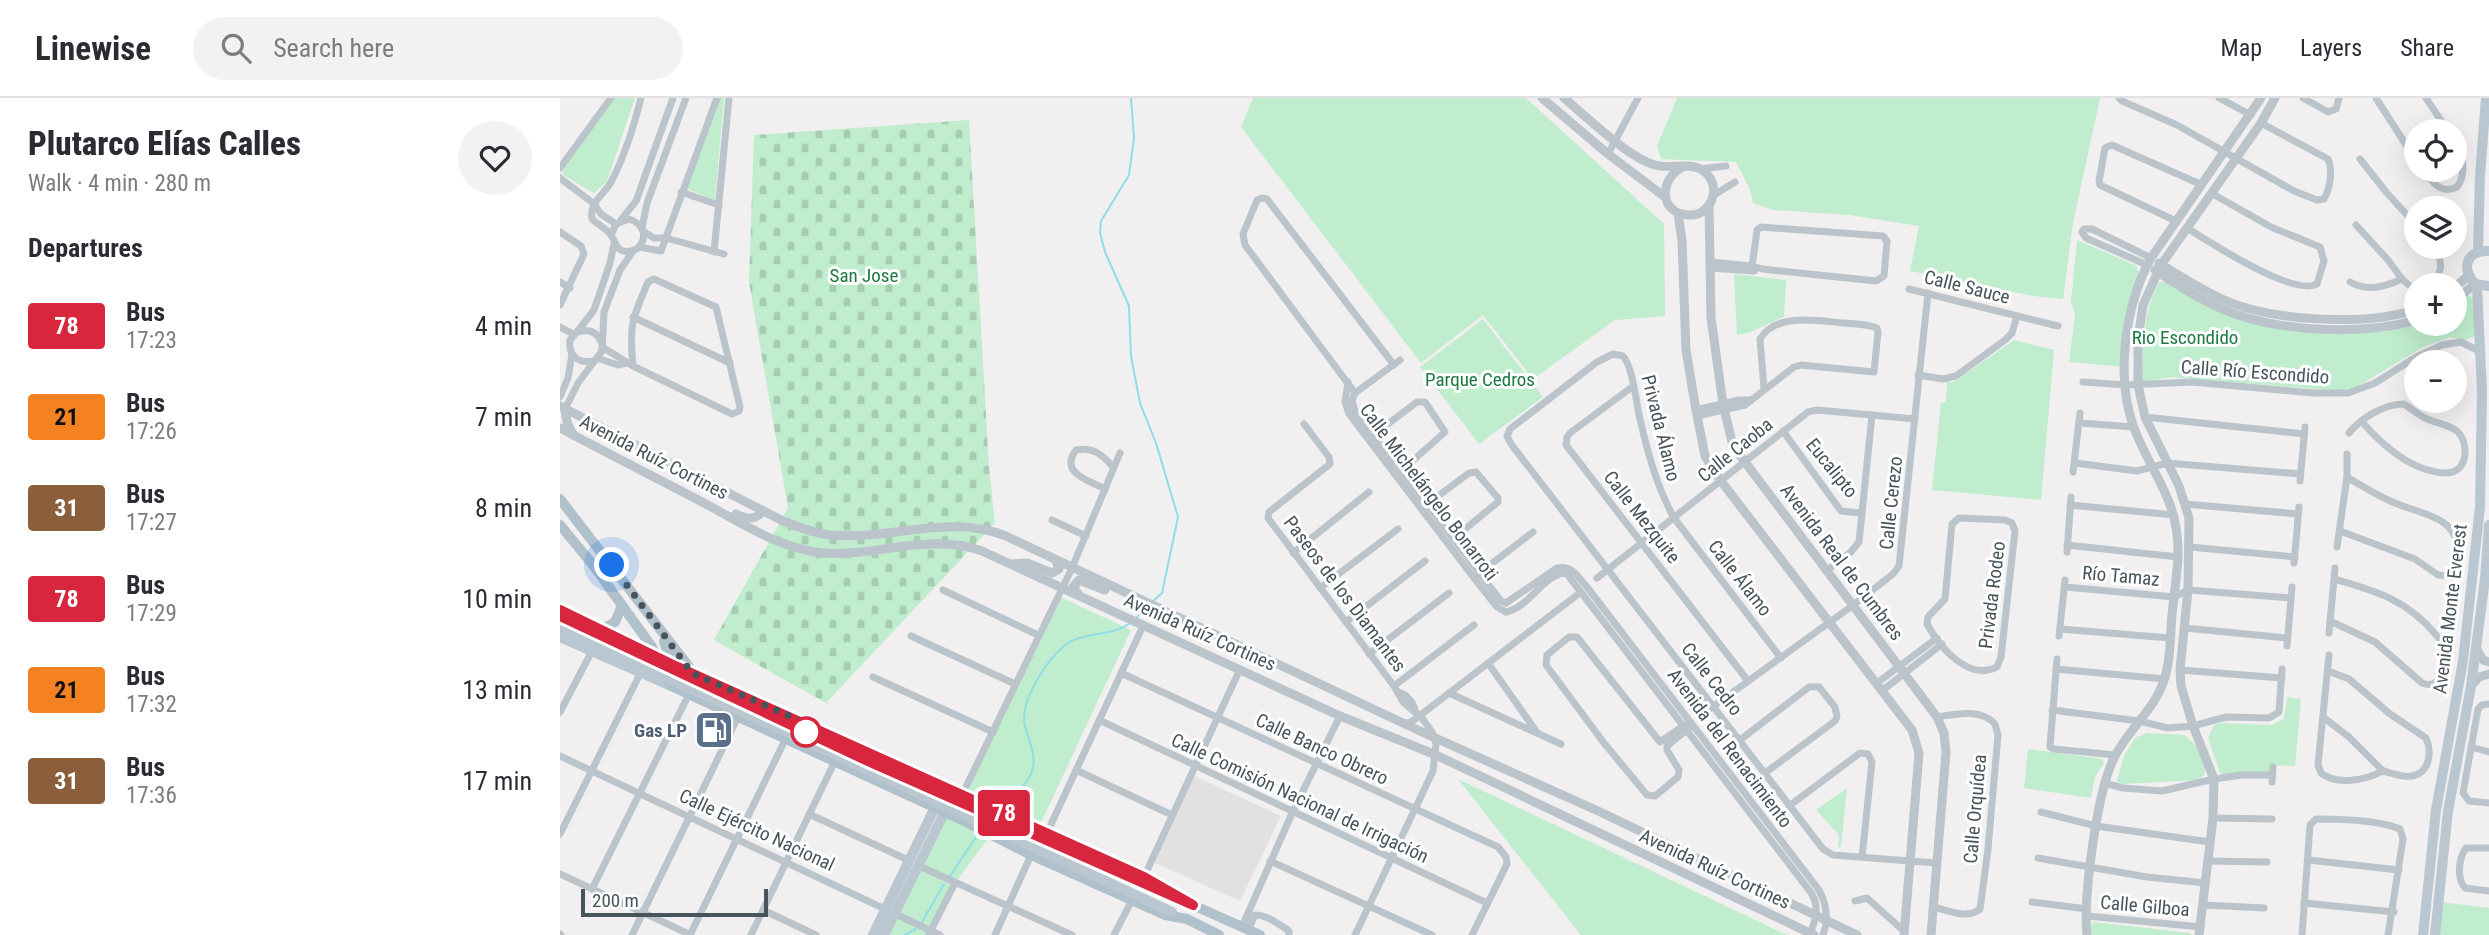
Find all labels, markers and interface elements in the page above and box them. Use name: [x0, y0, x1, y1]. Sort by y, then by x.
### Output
search box: [193, 17, 683, 80]
text: Linewise: [35, 29, 151, 68]
icon: search: [217, 29, 255, 67]
text: Search here: [273, 33, 394, 63]
text: Map: [2221, 34, 2262, 62]
text: Layers: [2300, 34, 2362, 62]
text: Share: [2400, 34, 2454, 62]
map controls: [2404, 119, 2467, 413]
button: locate: [2404, 119, 2467, 182]
button: heart: [458, 121, 532, 195]
text: Plutarco Elías Calles: [28, 124, 301, 163]
text: Walk · 4 min · 280 m: [28, 170, 211, 197]
button: layers: [2404, 196, 2467, 259]
text: Departures: [28, 233, 143, 263]
park label: San Jose: [830, 264, 898, 287]
street label: Calle Sauce: [1922, 265, 2012, 309]
button: +: [2404, 273, 2467, 336]
text: Bus: [126, 297, 165, 327]
text: 4 min: [475, 311, 532, 341]
text: 78: [54, 312, 79, 340]
park label: Rio Escondido: [2132, 326, 2238, 349]
text: 17:23: [126, 327, 177, 354]
button: −: [2404, 350, 2467, 413]
street label: Calle Río Escondido: [2180, 355, 2330, 389]
park label: Parque Cedros: [1425, 368, 1535, 391]
street label: Privada Álamo: [1637, 372, 1685, 484]
text: Bus: [126, 388, 165, 418]
street label: Calle Michelángelo Bonarroti: [1355, 399, 1503, 585]
text: 7 min: [475, 402, 532, 432]
text: 21: [54, 403, 79, 431]
street label: Avenida Ruíz Cortines: [576, 410, 732, 504]
street label: Calle Caoba: [1693, 413, 1777, 487]
text: 17:26: [126, 418, 177, 445]
street label: Eucalipto: [1801, 434, 1863, 502]
street label: Calle Cerezo: [1875, 455, 1907, 551]
street label: Calle Mezquite: [1599, 466, 1685, 568]
text: Bus: [126, 479, 165, 509]
street label: Avenida Real de Cumbres: [1776, 479, 1908, 645]
text: 8 min: [475, 493, 532, 523]
text: 31: [54, 494, 79, 522]
text: 17:27: [126, 509, 177, 536]
street label: Paseos de los Diamantes: [1279, 511, 1411, 677]
street label: Avenida Monte Everest: [2428, 523, 2472, 695]
street label: Calle Álamo: [1703, 535, 1777, 621]
street label: Privada Rodeo: [1974, 540, 2010, 650]
your location: [594, 547, 629, 582]
street label: Río Tamaz: [2081, 561, 2161, 591]
text: Bus: [126, 570, 165, 600]
text: 10 min: [462, 584, 532, 614]
text: 78: [54, 585, 79, 613]
street label: Avenida Ruíz Cortines: [1121, 588, 1279, 676]
text: 17:29: [126, 600, 177, 627]
street label: Calle Cedro: [1676, 638, 1748, 720]
text: Bus: [126, 661, 165, 691]
street label: Avenida del Renacimiento: [1663, 664, 1797, 832]
text: 13 min: [462, 675, 532, 705]
text: 21: [54, 676, 79, 704]
text: 17:32: [126, 691, 177, 718]
street label: Calle Banco Obrero: [1252, 708, 1392, 790]
fuel station icon: Gas LP: [693, 709, 735, 751]
unlabelled marker: [791, 717, 821, 747]
place label: Gas LP: [634, 719, 687, 742]
street label: Calle Comisión Nacional de Irrigación: [1168, 728, 1432, 868]
text: Bus: [126, 752, 165, 782]
street label: Calle Orquídea: [1959, 753, 1991, 865]
text: 17 min: [462, 766, 532, 796]
text: 31: [54, 767, 79, 795]
text: 17:36: [126, 782, 177, 809]
street label: Calle Ejército Nacional: [676, 784, 838, 876]
line badge: 78: [972, 790, 1036, 836]
text: 78: [992, 799, 1016, 827]
street label: Avenida Ruíz Cortines: [1636, 824, 1794, 914]
scale bar: [581, 886, 768, 918]
text: 200 m: [592, 889, 639, 912]
street label: Calle Gilboa: [2099, 891, 2191, 921]

